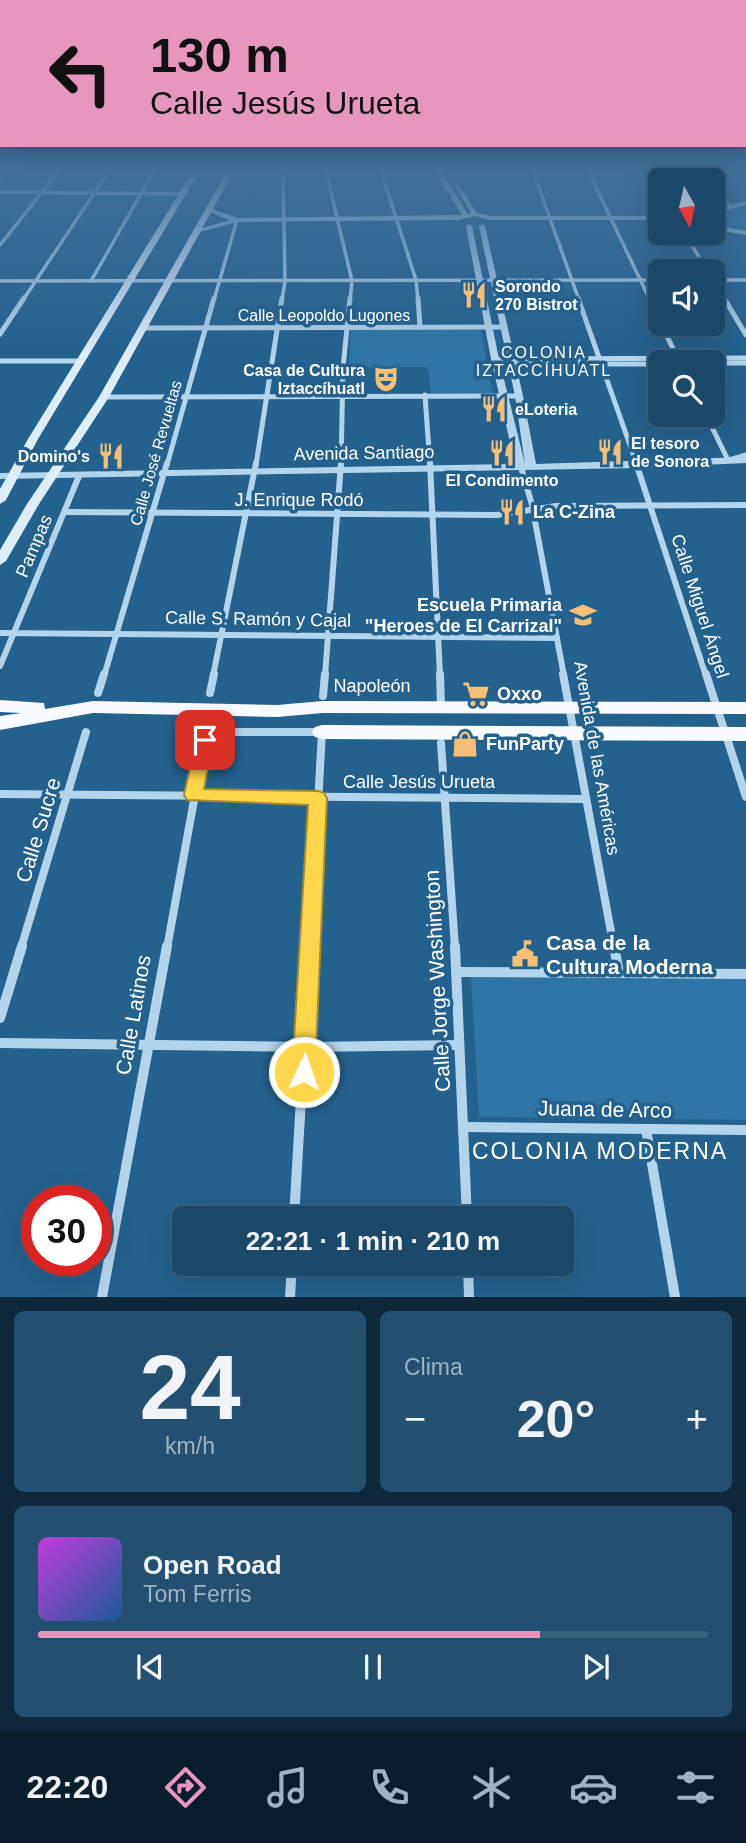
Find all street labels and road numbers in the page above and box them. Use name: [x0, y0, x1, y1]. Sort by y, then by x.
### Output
street label: Calle Leopoldo Lugones: [238, 307, 410, 324]
street label: Calle José Revueltas: [127, 378, 185, 528]
street label: Avenida Santiago: [293, 442, 435, 464]
street label: J. Enrique Rodó: [234, 490, 364, 510]
street label: Pampas: [12, 512, 56, 580]
street label: Calle Miguel Ángel: [667, 532, 733, 680]
street label: Calle S. Ramón y Cajal: [165, 607, 351, 631]
street label: Avenida de las Américas: [570, 659, 624, 857]
street label: Napoleón: [333, 676, 411, 696]
street label: Calle Jesús Urueta: [343, 772, 496, 792]
street label: Calle Sucre: [11, 775, 65, 885]
street label: Calle Jorge Washington: [420, 869, 454, 1093]
street label: Calle Latinos: [111, 953, 155, 1077]
street label: Juana de Arco: [538, 1096, 672, 1122]

